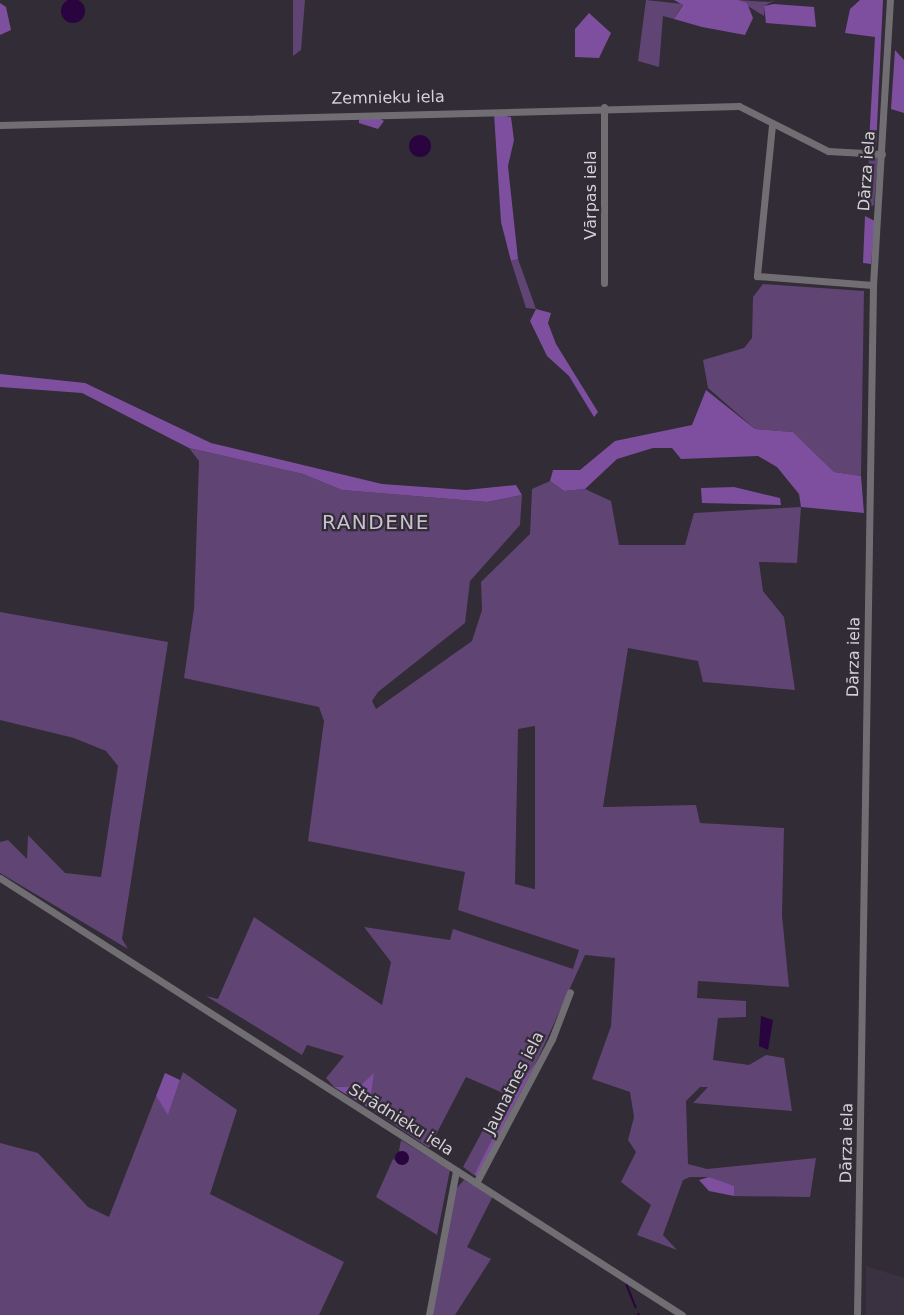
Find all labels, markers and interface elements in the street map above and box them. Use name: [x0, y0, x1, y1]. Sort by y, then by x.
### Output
street label: Zemnieku iela: [331, 87, 445, 109]
street label: Dārza iela: [855, 130, 879, 212]
street label: Vārpas iela: [581, 150, 601, 240]
district label: RANDENE: [322, 510, 430, 534]
street label: Dārza iela: [844, 617, 864, 697]
street label: Jaunatnes iela: [480, 1028, 548, 1138]
street label: Strādnieku iela: [345, 1080, 457, 1160]
street label: Dārza iela: [837, 1103, 857, 1183]

